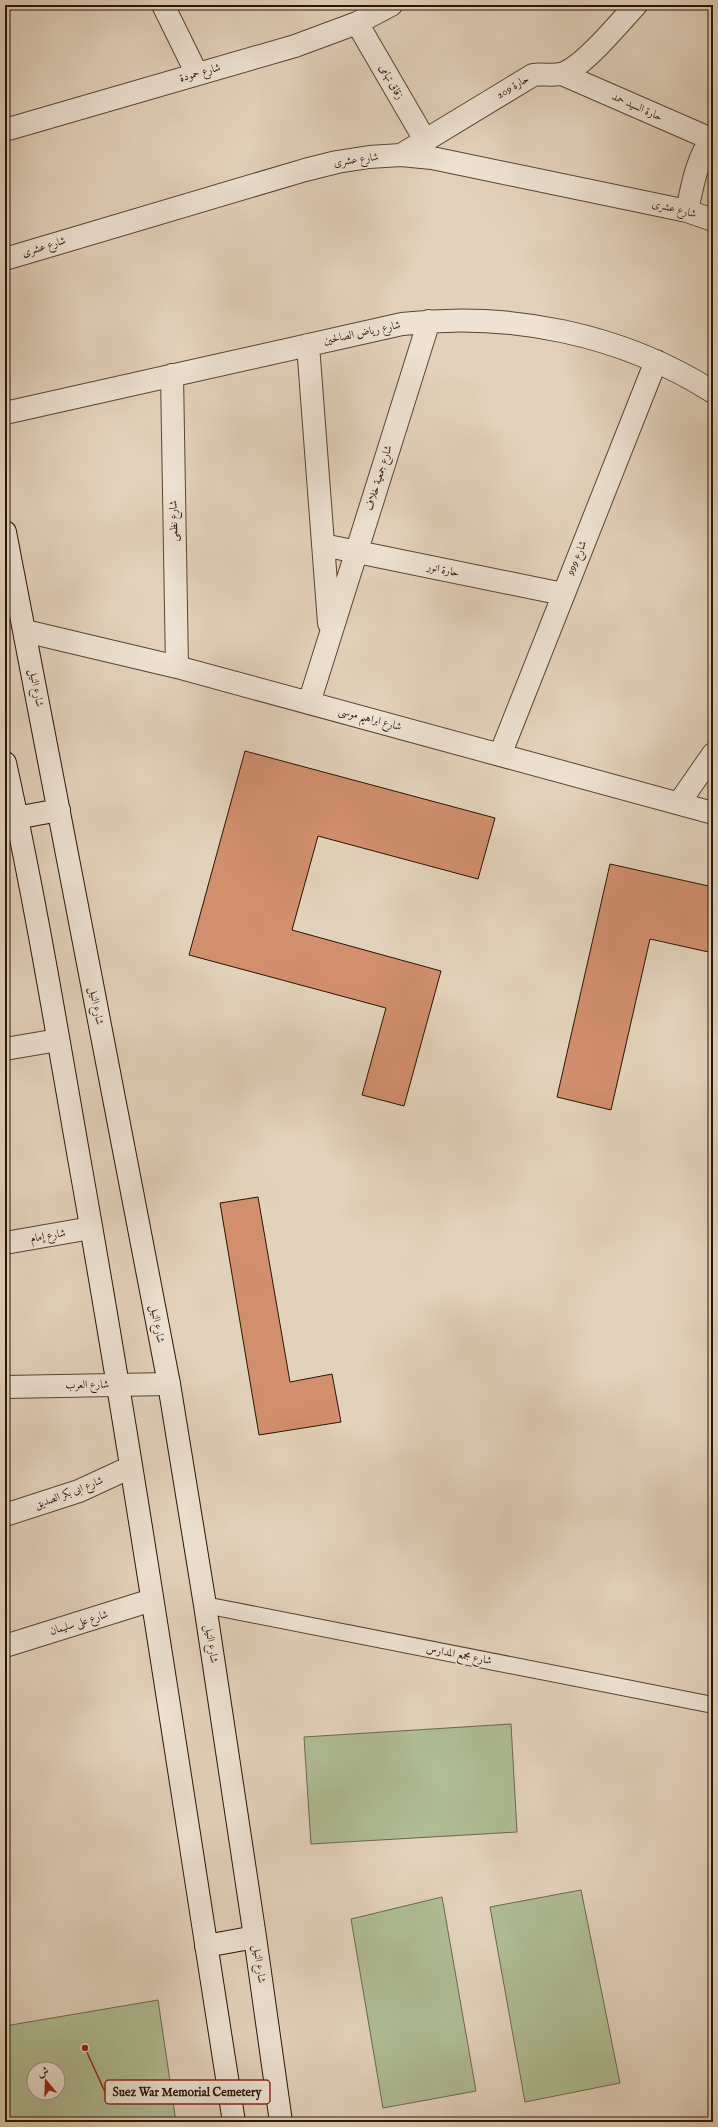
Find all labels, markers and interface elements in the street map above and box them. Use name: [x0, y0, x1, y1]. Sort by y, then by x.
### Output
street label: شارع حمودة: [178, 60, 223, 87]
street label: زقاق تهامى: [375, 62, 407, 102]
street label: حارة 209: [494, 72, 532, 102]
street label: حارة السيد حمد: [609, 90, 665, 125]
street label: شارع عشرى: [333, 150, 380, 172]
street label: شارع عشرى: [650, 197, 698, 223]
street label: شارع عشرى: [20, 234, 68, 262]
street label: شارع رياض الصالحين: [322, 318, 402, 350]
street label: شارع جمعية خلاف: [362, 443, 398, 513]
street label: شارع نظمى: [167, 500, 183, 542]
street label: شارع 999: [563, 539, 592, 579]
street label: حارة انور: [425, 560, 461, 580]
street label: شارع النيل: [24, 668, 47, 708]
street label: شارع ابراهيم موسى: [336, 704, 403, 737]
street label: شارع النيل: [84, 986, 107, 1026]
street label: شارع إمام: [29, 1226, 67, 1248]
street label: شارع النيل: [145, 1304, 168, 1344]
street label: شارع العرب: [65, 1378, 109, 1394]
street label: شارع ابى بكر الصديق: [33, 1474, 106, 1514]
street label: شارع على سليمان: [48, 1607, 111, 1640]
street label: شارع النيل: [199, 1624, 221, 1664]
street label: شارع مجمع المدارس: [425, 1642, 493, 1670]
street label: شارع النيل: [247, 1944, 269, 1984]
north arrow: [26, 2061, 66, 2101]
text: ش: [36, 2064, 51, 2081]
callout: Suez War Memorial Cemetery: [105, 2080, 270, 2104]
text: Suez War Memorial Cemetery: [113, 2085, 262, 2101]

